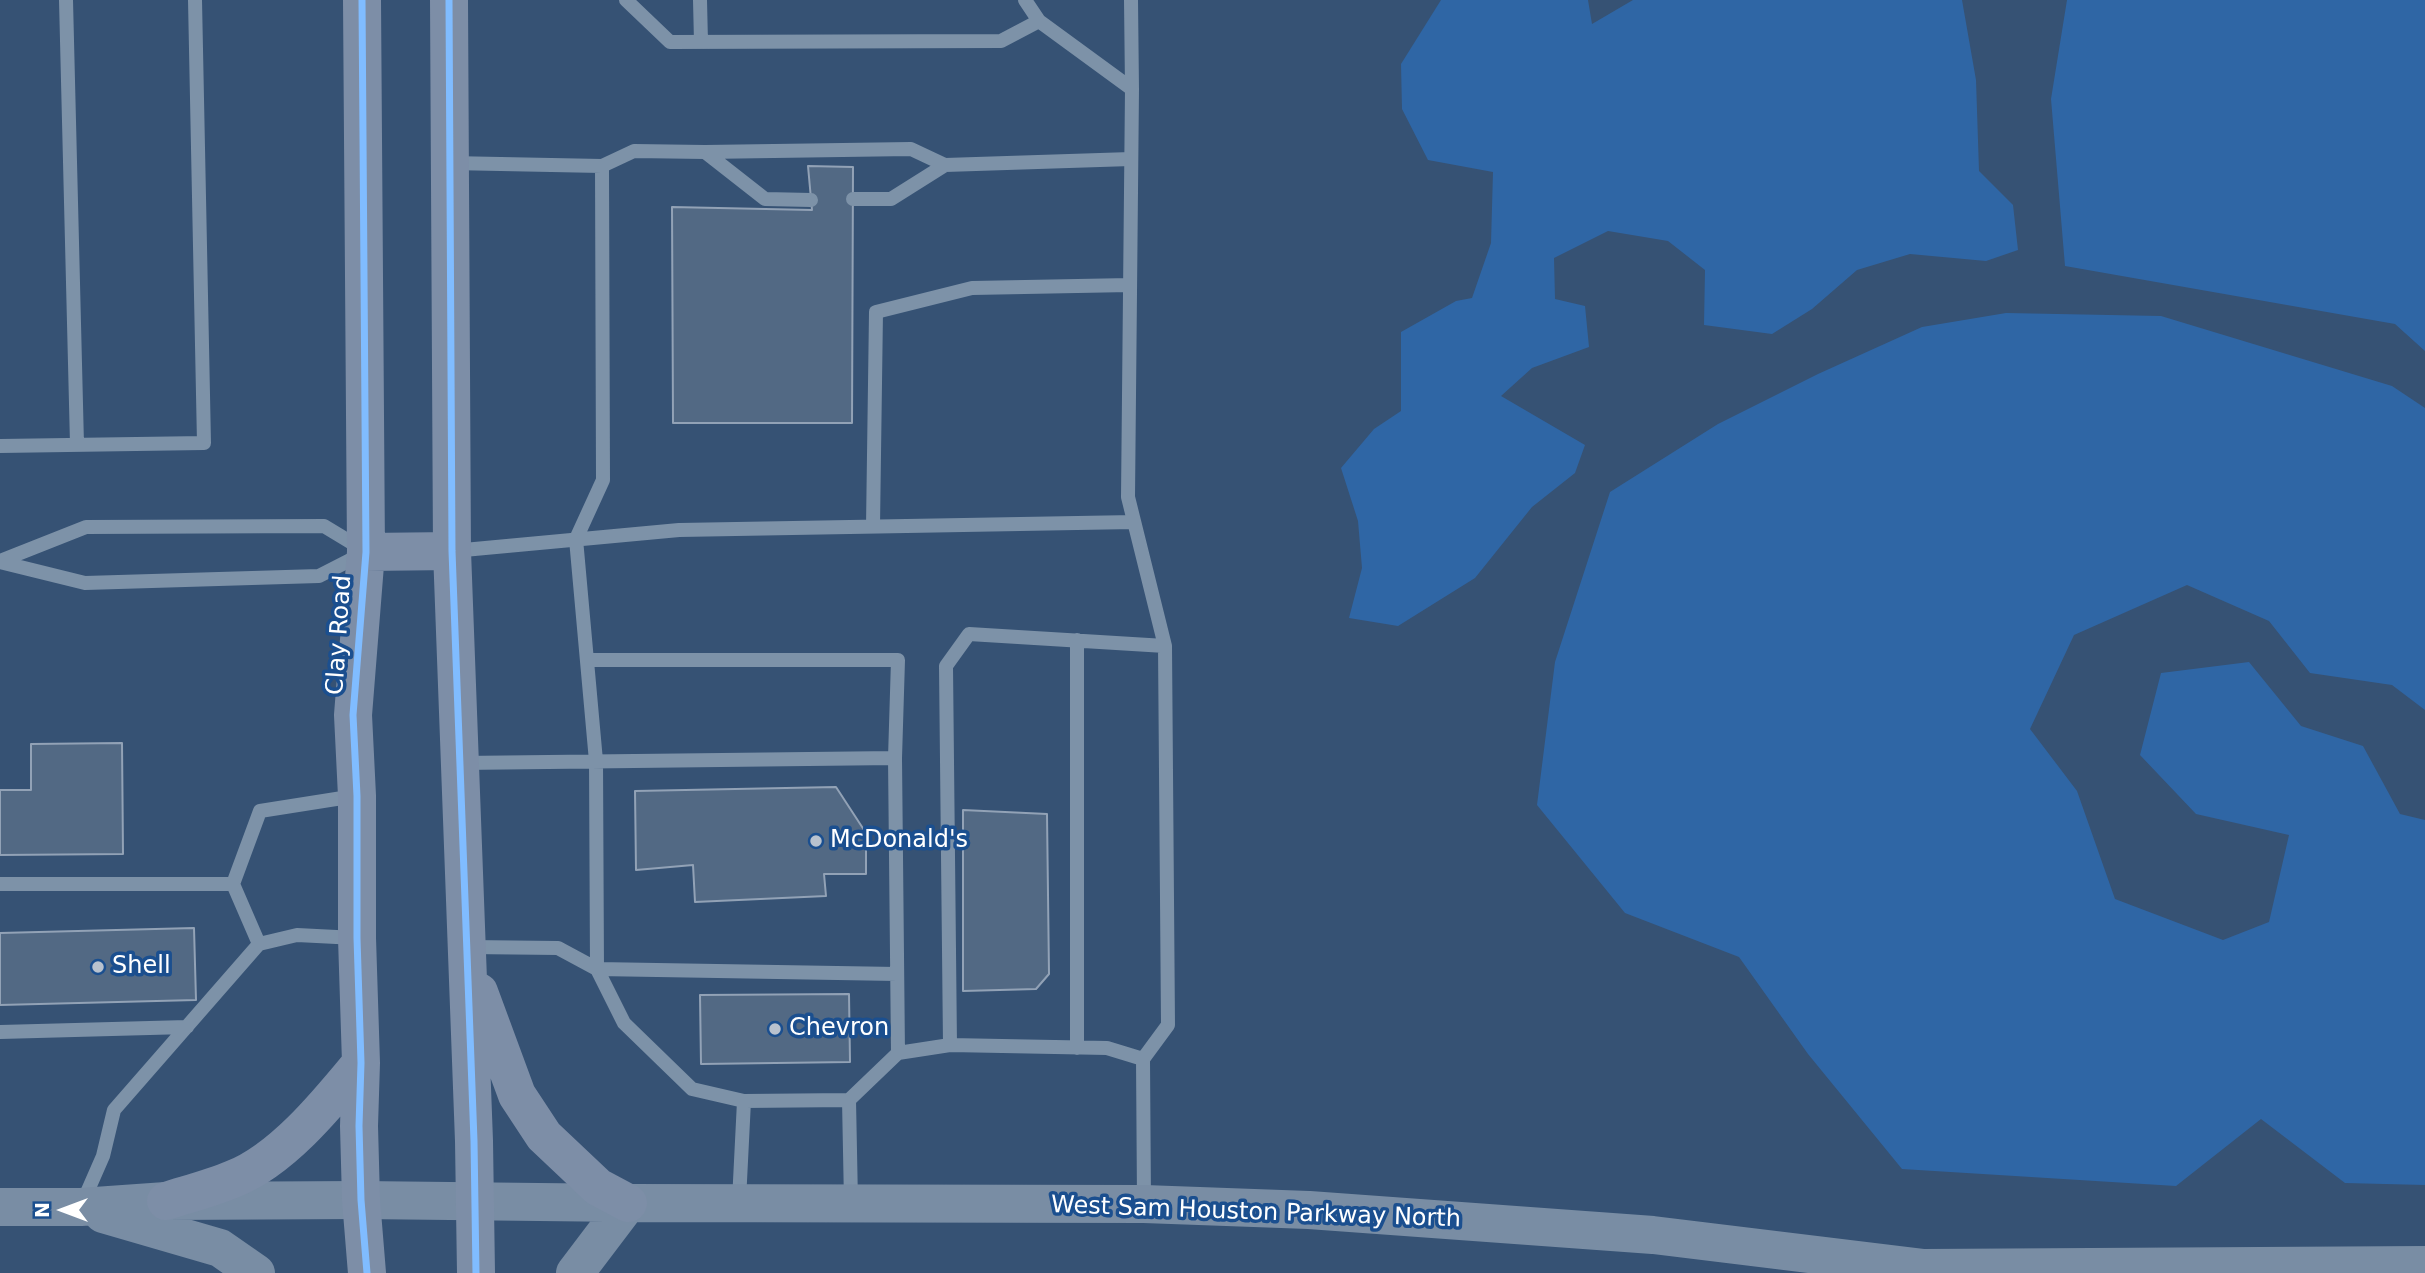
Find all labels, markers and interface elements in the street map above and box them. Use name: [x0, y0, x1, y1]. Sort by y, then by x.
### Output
street label: Clay Road: [321, 574, 359, 696]
place label: McDonald's: [830, 827, 968, 855]
marker: McDonald's: [808, 833, 824, 849]
place label: Shell: [112, 953, 171, 981]
marker: Shell: [90, 959, 106, 975]
place label: Chevron: [789, 1015, 889, 1043]
marker: Chevron: [767, 1021, 783, 1037]
north arrow: [28, 1175, 98, 1245]
street label: West Sam Houston Parkway North: [1051, 1191, 1461, 1235]
text: N: [31, 1202, 53, 1218]

